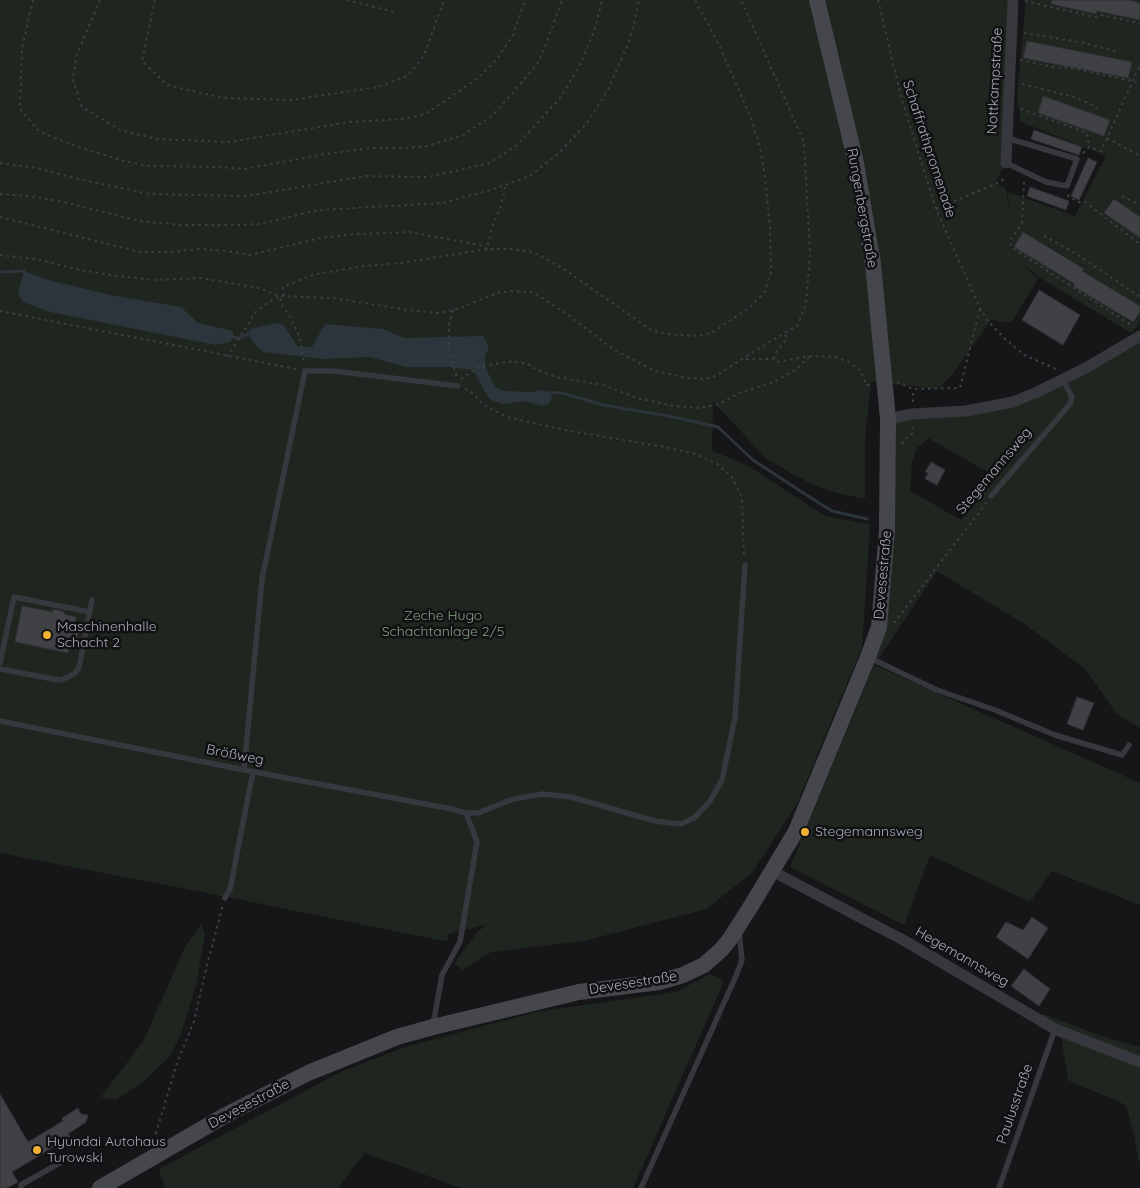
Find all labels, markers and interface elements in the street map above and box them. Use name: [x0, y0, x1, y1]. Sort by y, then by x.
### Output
street label: Nottkampstraße: [984, 27, 1006, 135]
street label: Schaffrathpromenade: [899, 78, 959, 220]
street label: Rungenbergstraße: [843, 147, 881, 269]
street label: Stegemannsweg: [953, 424, 1035, 518]
street label: Devesestraße: [871, 530, 895, 620]
park label: Zeche Hugo Schachtanlage 2/5: [382, 608, 504, 640]
place label: Maschinenhalle Schacht 2: [57, 619, 157, 652]
marker: Maschinenhalle Schacht 2: [41, 629, 53, 641]
street label: Brößweg: [205, 741, 265, 769]
place label: Stegemannsweg: [815, 824, 923, 840]
marker: Stegemannsweg: [799, 826, 811, 838]
street label: Hegemannsweg: [912, 923, 1012, 991]
street label: Devesestraße: [588, 968, 678, 998]
street label: Paulusstraße: [993, 1062, 1037, 1146]
street label: Devesestraße: [206, 1076, 292, 1132]
place label: Hyundai Autohaus Turowski: [47, 1134, 166, 1166]
marker: Hyundai Autohaus Turowski: [31, 1144, 43, 1156]

